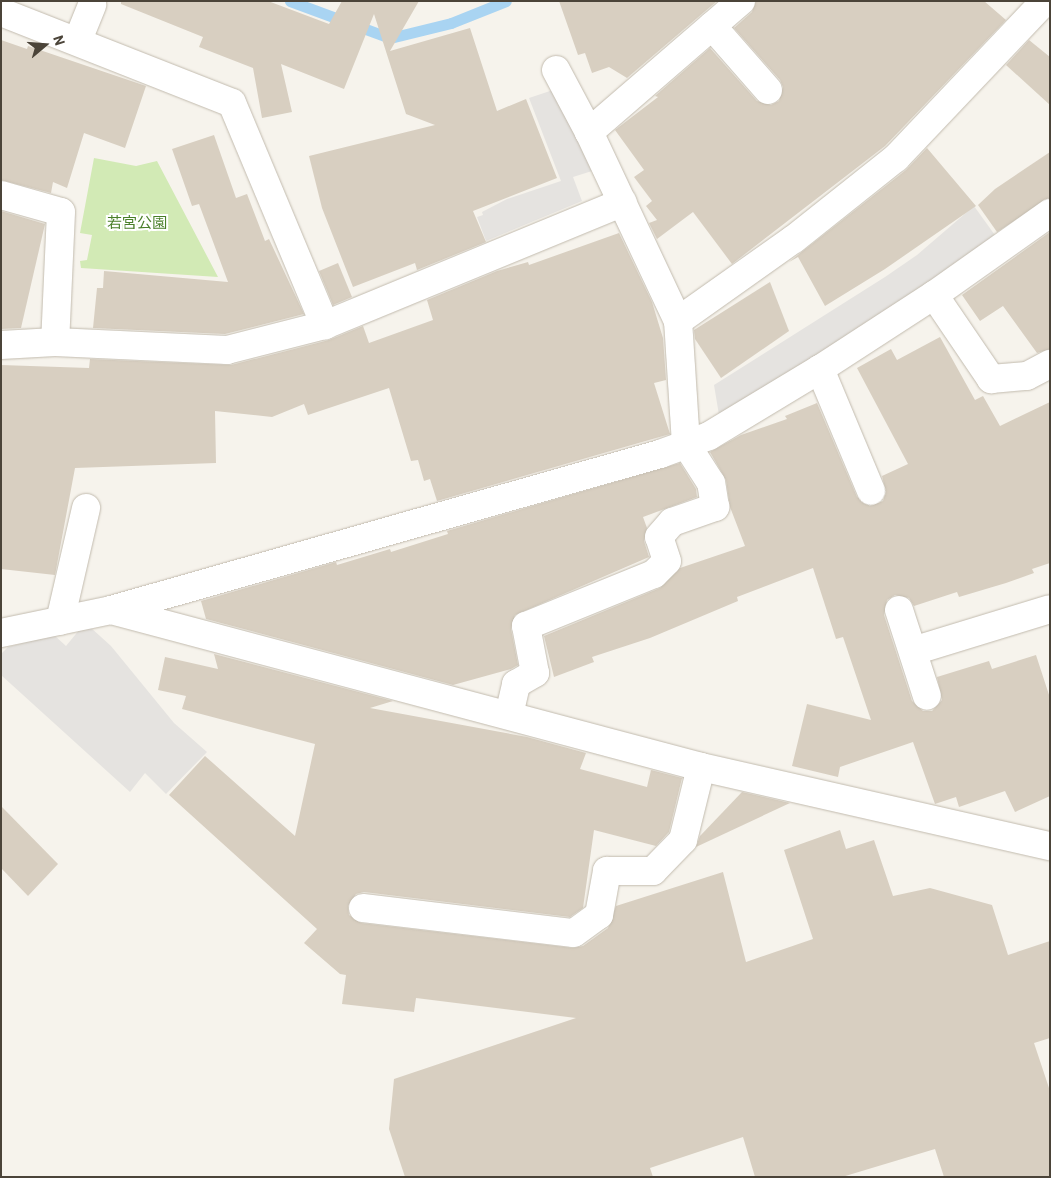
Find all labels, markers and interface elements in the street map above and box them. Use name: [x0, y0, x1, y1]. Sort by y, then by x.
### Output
north arrow: [20, 20, 70, 70]
text: N: [50, 33, 69, 47]
park label: 若宮公園: [107, 214, 167, 232]

